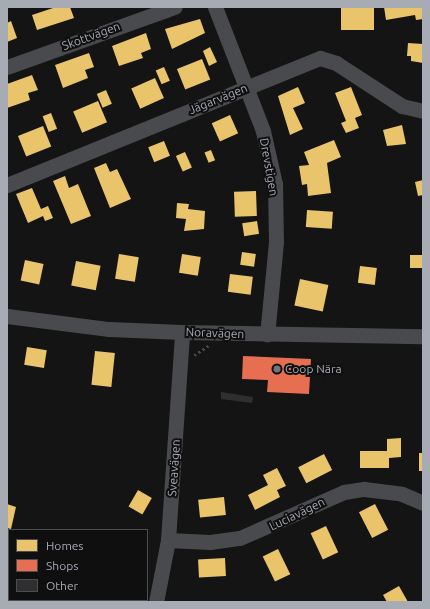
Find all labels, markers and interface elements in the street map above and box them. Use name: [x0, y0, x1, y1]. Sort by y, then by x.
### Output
street label: Skottvägen: [60, 19, 122, 53]
street label: Jägarvägen: [186, 81, 250, 117]
street label: Drevstigen: [257, 137, 281, 197]
street label: Noravägen: [185, 325, 245, 341]
place label: Coop Nära: [285, 362, 342, 376]
marker: Coop Nära: [272, 364, 282, 374]
street label: Sveavägen: [165, 439, 183, 497]
street label: Luciavägen: [267, 494, 327, 534]
legend: [8, 529, 148, 601]
text: Homes: [46, 539, 84, 552]
text: Shops: [46, 559, 78, 572]
text: Other: [46, 579, 78, 592]

